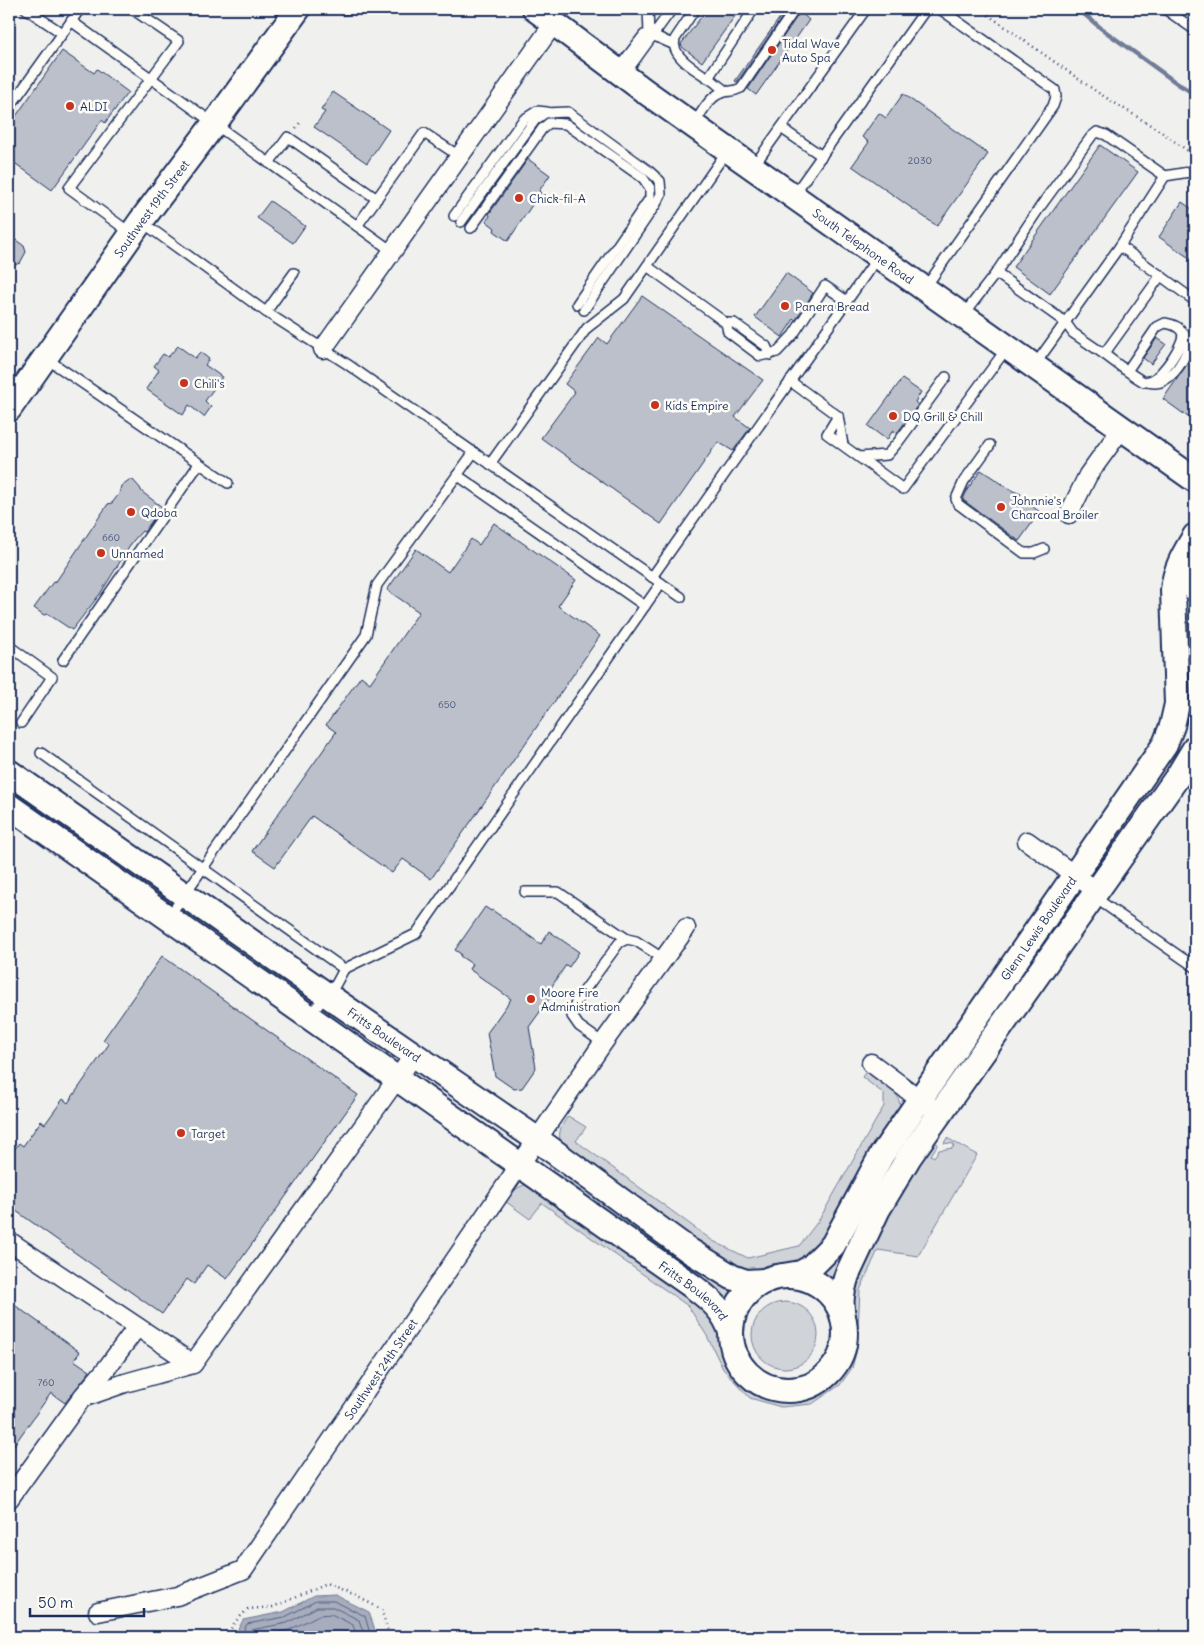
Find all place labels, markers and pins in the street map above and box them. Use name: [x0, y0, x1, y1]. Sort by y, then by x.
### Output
place label: Tidal Wave Auto Spa: [782, 36, 840, 65]
marker: Tidal Wave Auto Spa: [766, 44, 778, 56]
place label: ALDI: [80, 99, 108, 114]
marker: ALDI: [64, 100, 76, 112]
place label: Chick-fil-A: [529, 191, 586, 206]
marker: Chick-fil-A: [513, 192, 525, 204]
place label: Panera Bread: [795, 299, 869, 314]
marker: Panera Bread: [779, 300, 791, 312]
place label: Chili's: [194, 376, 225, 391]
marker: Chili's: [178, 377, 190, 389]
place label: Kids Empire: [665, 398, 729, 413]
marker: Kids Empire: [649, 399, 661, 411]
place label: DQ Grill & Chill: [903, 409, 983, 424]
marker: DQ Grill & Chill: [887, 410, 899, 422]
place label: Johnnie's Charcoal Broiler: [1011, 493, 1099, 522]
marker: Johnnie's Charcoal Broiler: [995, 501, 1007, 513]
place label: Qdoba: [141, 505, 177, 520]
marker: Qdoba: [125, 506, 137, 518]
place label: Unnamed: [111, 546, 164, 561]
marker: Unnamed: [95, 547, 107, 559]
place label: Moore Fire Administration: [541, 985, 620, 1014]
marker: Moore Fire Administration: [525, 993, 537, 1005]
place label: Target: [191, 1126, 225, 1141]
marker: Target: [175, 1127, 187, 1139]

